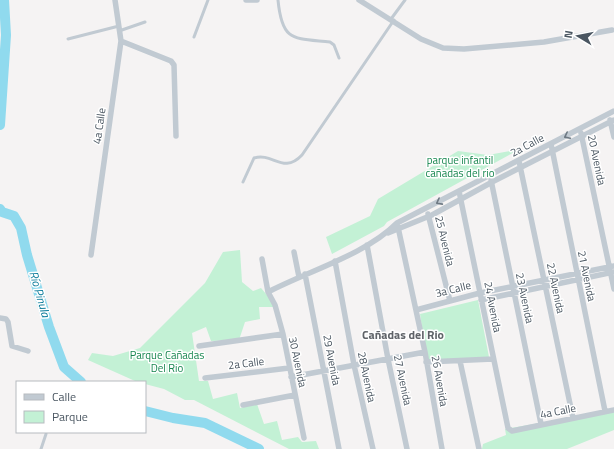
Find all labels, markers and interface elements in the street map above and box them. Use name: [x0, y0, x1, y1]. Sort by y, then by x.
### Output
north arrow: [558, 16, 598, 56]
text: N: [560, 29, 577, 39]
street label: 4a Calle: [89, 107, 110, 145]
street label: 2a Calle: [507, 129, 547, 161]
one-way arrow: [564, 131, 571, 139]
street label: 20 Avenida: [584, 133, 610, 187]
park label: parque infantil cañadas del rio: [426, 152, 495, 181]
one-way arrow: [436, 197, 443, 205]
street label: 25 Avenida: [431, 214, 459, 268]
street label: 21 Avenida: [574, 249, 600, 303]
street label: 22 Avenida: [543, 261, 569, 315]
water label: Río Pinula: [24, 269, 56, 320]
street label: 23 Avenida: [512, 271, 538, 325]
street label: 3a Calle: [433, 277, 473, 301]
street label: 24 Avenida: [480, 280, 506, 334]
district label: Cañadas del Rio: [362, 325, 444, 344]
street label: 29 Avenida: [319, 333, 345, 387]
street label: 30 Avenida: [285, 335, 311, 389]
park label: Parque Cañadas Del Rio: [130, 347, 204, 376]
street label: 28 Avenida: [354, 350, 380, 404]
street label: 2a Calle: [227, 353, 265, 373]
street label: 27 Avenida: [390, 353, 416, 407]
street label: 26 Avenida: [428, 354, 452, 408]
legend: [16, 381, 146, 433]
text: Calle: [52, 387, 76, 406]
street label: 4a Calle: [539, 400, 578, 422]
text: Parque: [52, 407, 88, 426]

